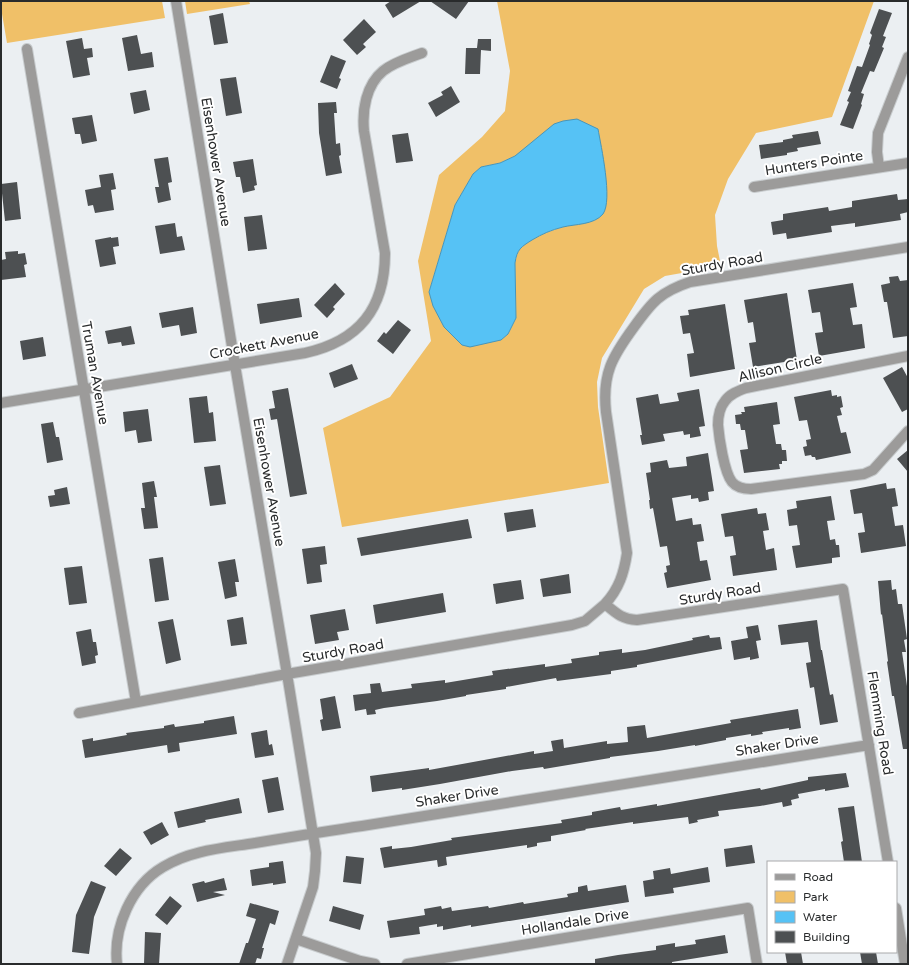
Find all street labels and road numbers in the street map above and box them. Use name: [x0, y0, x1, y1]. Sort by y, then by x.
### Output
street label: Eisenhower Avenue: [197, 96, 235, 228]
street label: Hunters Pointe: [764, 147, 864, 179]
street label: Sturdy Road: [680, 248, 764, 280]
street label: Truman Avenue: [78, 320, 112, 426]
street label: Crockett Avenue: [208, 325, 320, 363]
street label: Allison Circle: [736, 350, 824, 386]
street label: Eisenhower Avenue: [249, 416, 289, 548]
street label: Sturdy Road: [678, 579, 762, 609]
street label: Sturdy Road: [301, 635, 385, 667]
street label: Flemming Road: [863, 670, 897, 776]
street label: Shaker Drive: [734, 730, 820, 760]
street label: Shaker Drive: [414, 781, 500, 811]
street label: Hollandale Drive: [520, 905, 630, 939]

